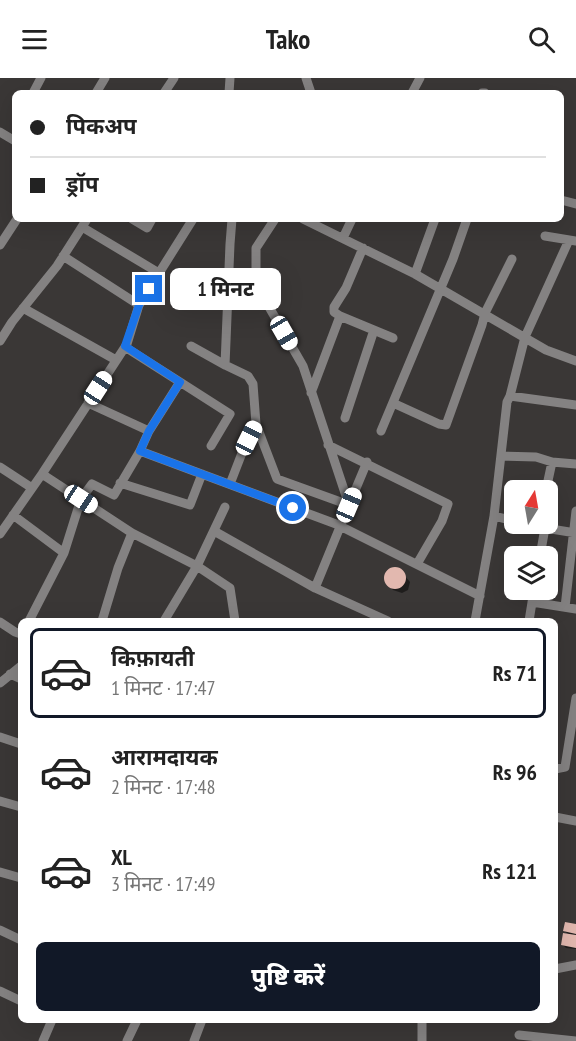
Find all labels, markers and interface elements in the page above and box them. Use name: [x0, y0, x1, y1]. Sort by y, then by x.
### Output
text: Tako: [266, 22, 310, 56]
icon: menu: [18, 23, 51, 56]
icon: search: [525, 23, 558, 56]
text: पिकअप: [66, 112, 137, 140]
text: ड्रॉप: [66, 170, 99, 198]
callout: 1 मिनट: [170, 268, 281, 310]
route end: [135, 275, 162, 302]
text: 1 मिनट: [197, 276, 254, 302]
car: [267, 313, 301, 353]
car: [81, 368, 115, 408]
car: [233, 418, 265, 458]
north arrow: [504, 480, 558, 534]
map controls: [504, 480, 558, 600]
car: [61, 482, 101, 516]
car: [334, 485, 364, 525]
route start: [279, 494, 306, 521]
button: layers: [504, 546, 558, 600]
text: किफ़ायती: [111, 644, 195, 672]
icon: car: [39, 646, 93, 700]
text: Rs 71: [493, 659, 537, 687]
text: 1 मिनट · 17:47: [111, 675, 215, 701]
text: आरामदायक: [111, 743, 218, 771]
icon: car: [39, 745, 93, 799]
text: Rs 96: [493, 758, 537, 786]
text: 2 मिनट · 17:48: [111, 774, 215, 800]
text: XL: [111, 843, 132, 871]
icon: car: [39, 844, 93, 898]
text: Rs 121: [482, 857, 537, 885]
text: 3 मिनट · 17:49: [111, 871, 215, 897]
button: पुष्टि करें: [36, 942, 540, 1011]

